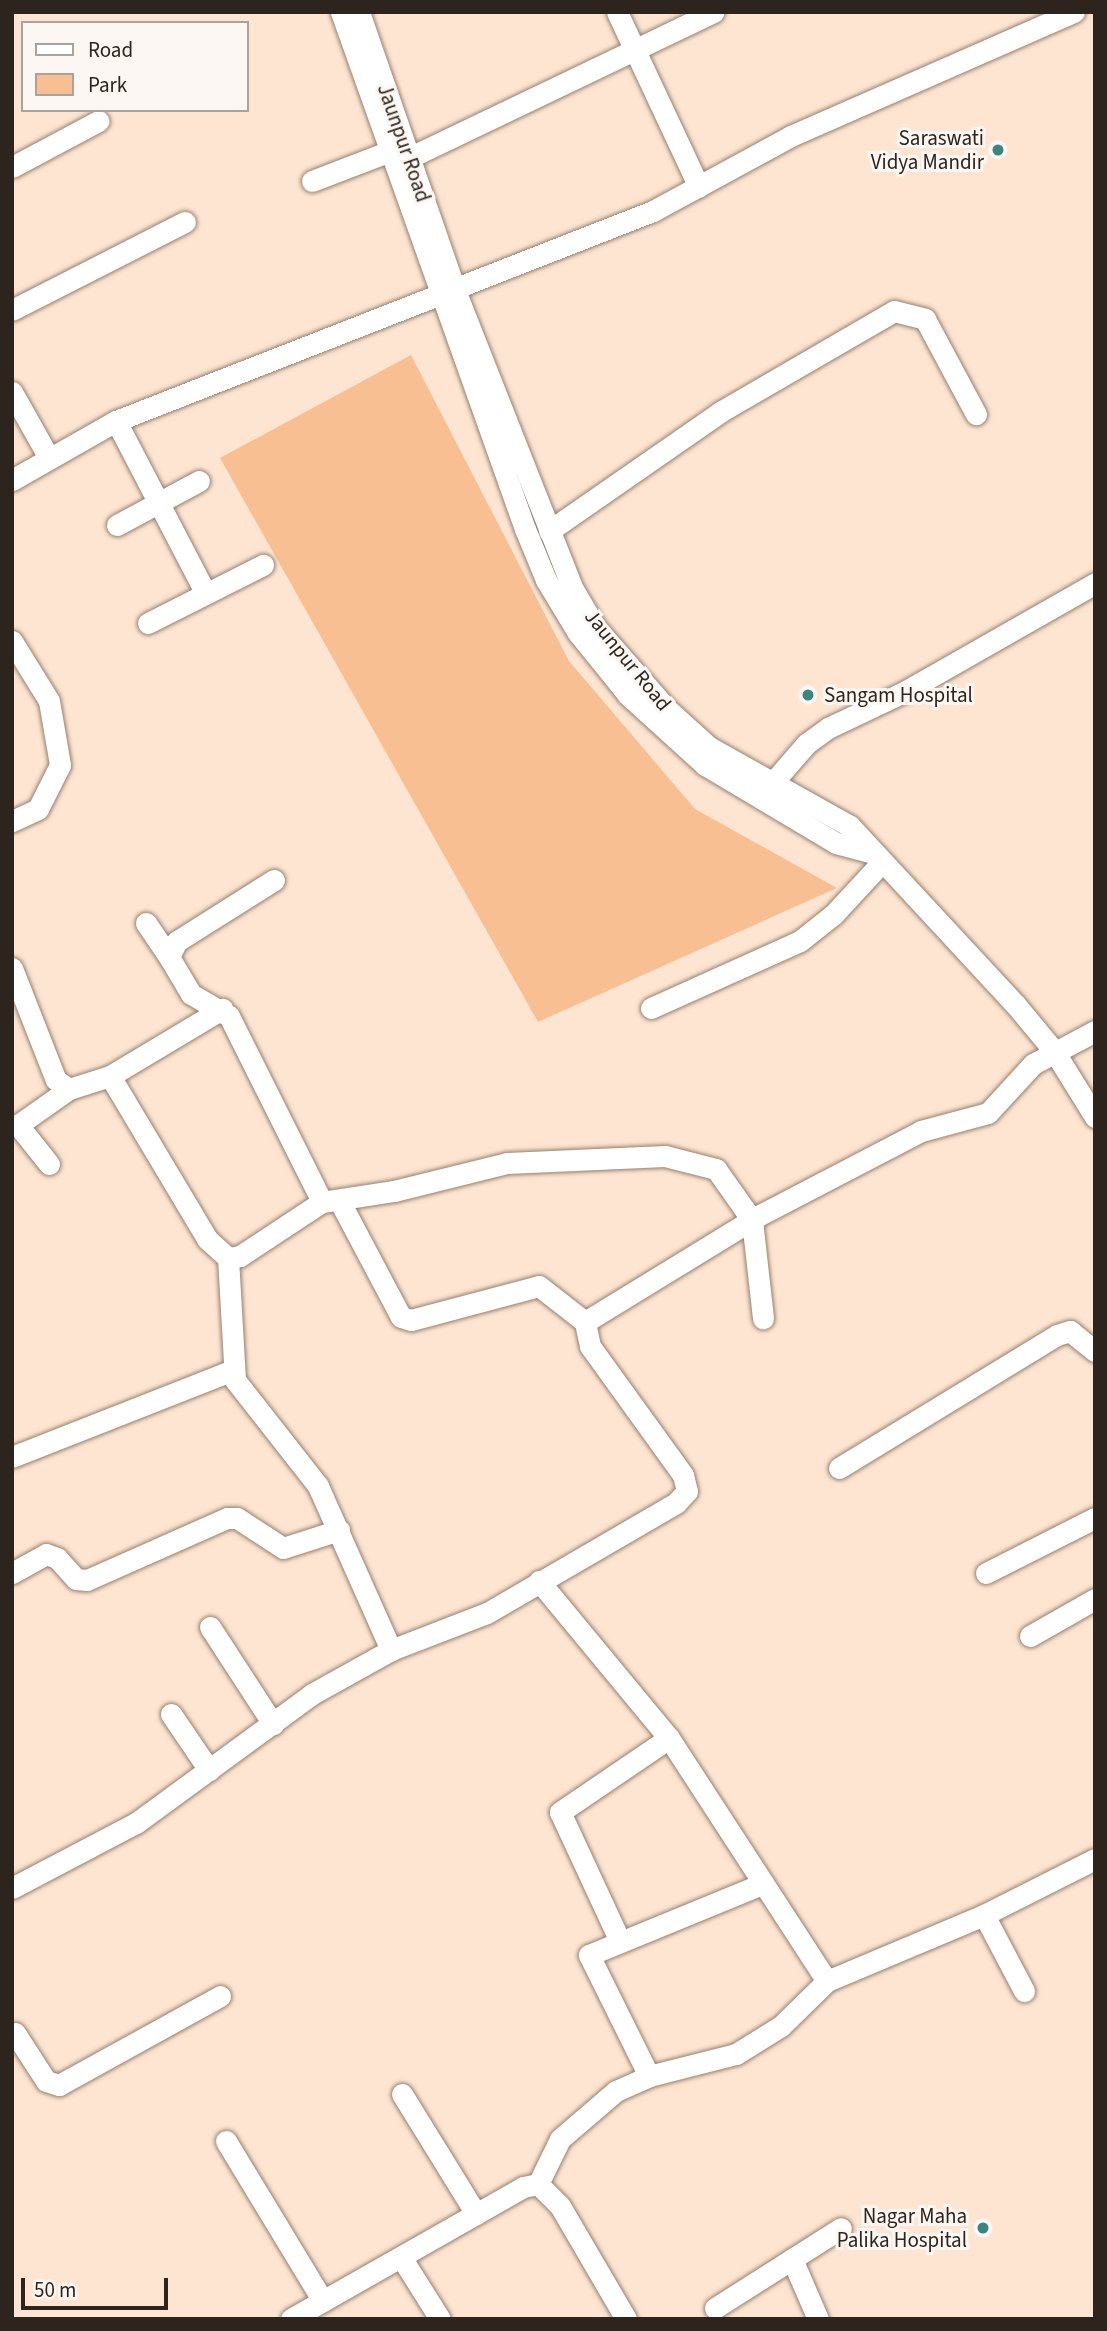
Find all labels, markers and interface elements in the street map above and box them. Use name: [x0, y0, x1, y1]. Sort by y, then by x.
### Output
legend: [21, 21, 248, 112]
text: Road: [88, 35, 133, 65]
text: Park: [88, 70, 127, 100]
street label: Jaunpur Road: [372, 81, 436, 205]
place label: Saraswati Vidya Mandir: [871, 125, 984, 175]
marker: Saraswati Vidya Mandir: [990, 142, 1006, 158]
street label: Jaunpur Road: [579, 604, 677, 716]
place label: Sangam Hospital: [824, 682, 973, 708]
marker: Sangam Hospital: [798, 685, 818, 705]
place label: Nagar Maha Palika Hospital: [837, 2203, 967, 2253]
marker: Nagar Maha Palika Hospital: [973, 2218, 993, 2238]
scale bar: [24, 2264, 172, 2308]
text: 50 m: [34, 2275, 76, 2305]

